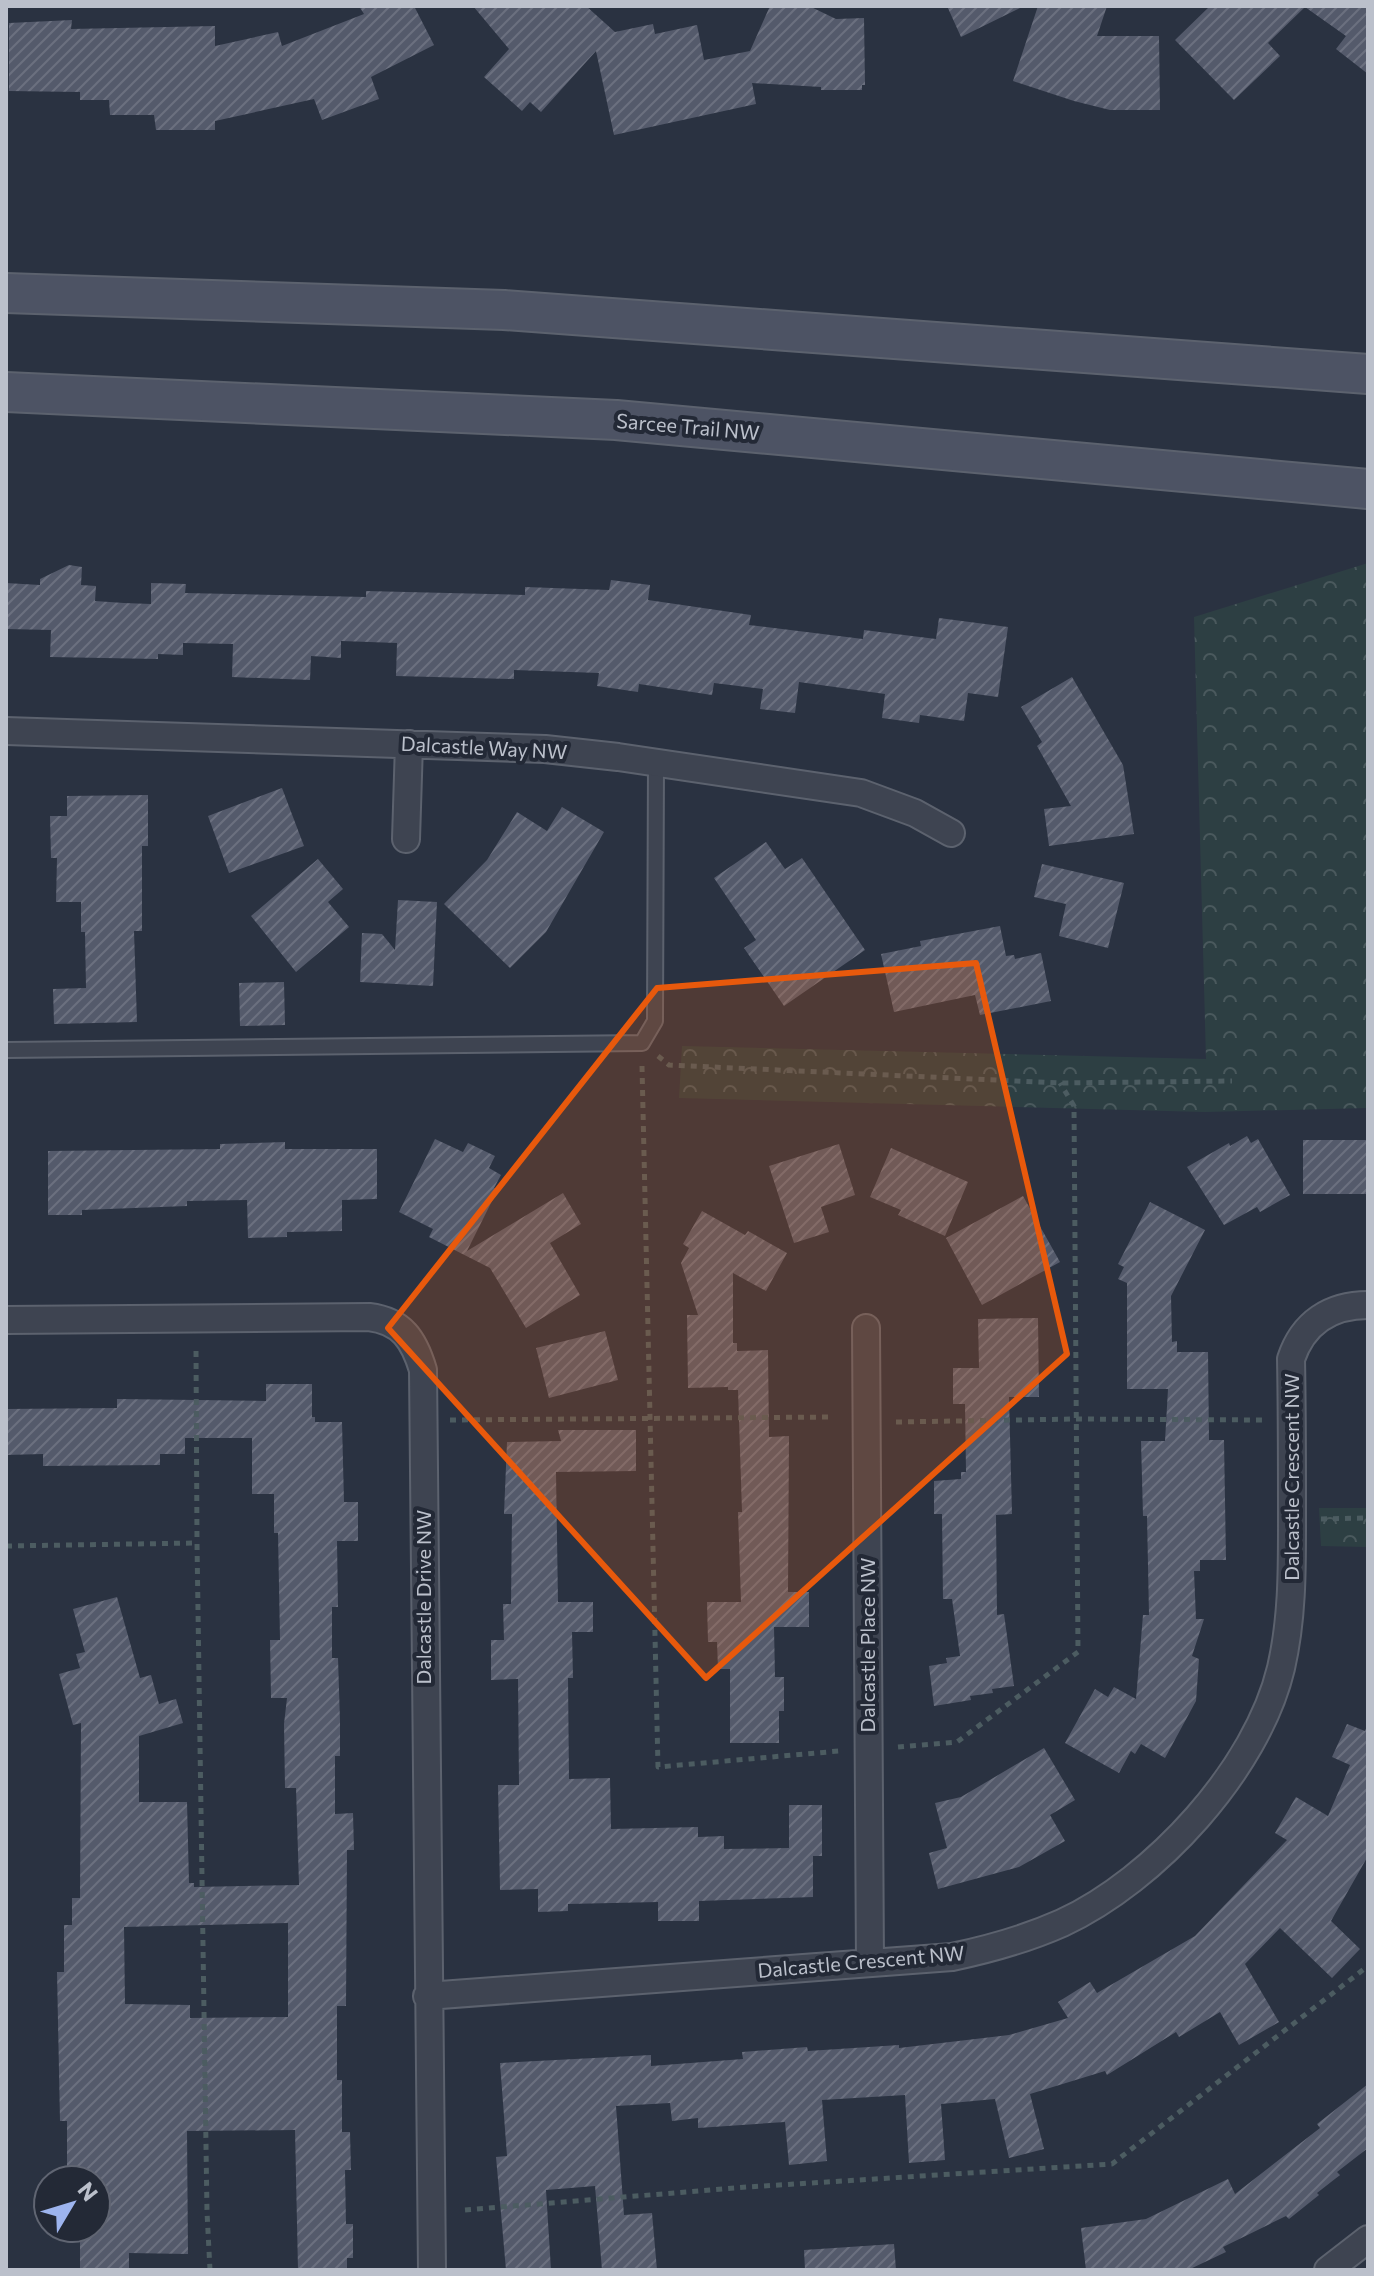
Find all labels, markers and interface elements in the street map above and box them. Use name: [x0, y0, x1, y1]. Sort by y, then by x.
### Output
street label: Sarcee Trail NW: [616, 408, 761, 444]
street label: Dalcastle Way NW: [400, 731, 568, 763]
street label: Dalcastle Crescent NW: [1279, 1373, 1303, 1581]
street label: Dalcastle Drive NW: [411, 1510, 435, 1684]
street label: Dalcastle Place NW: [855, 1557, 879, 1733]
street label: Dalcastle Crescent NW: [756, 1940, 965, 1982]
north arrow: [32, 2164, 112, 2244]
text: N: [72, 2177, 104, 2206]

